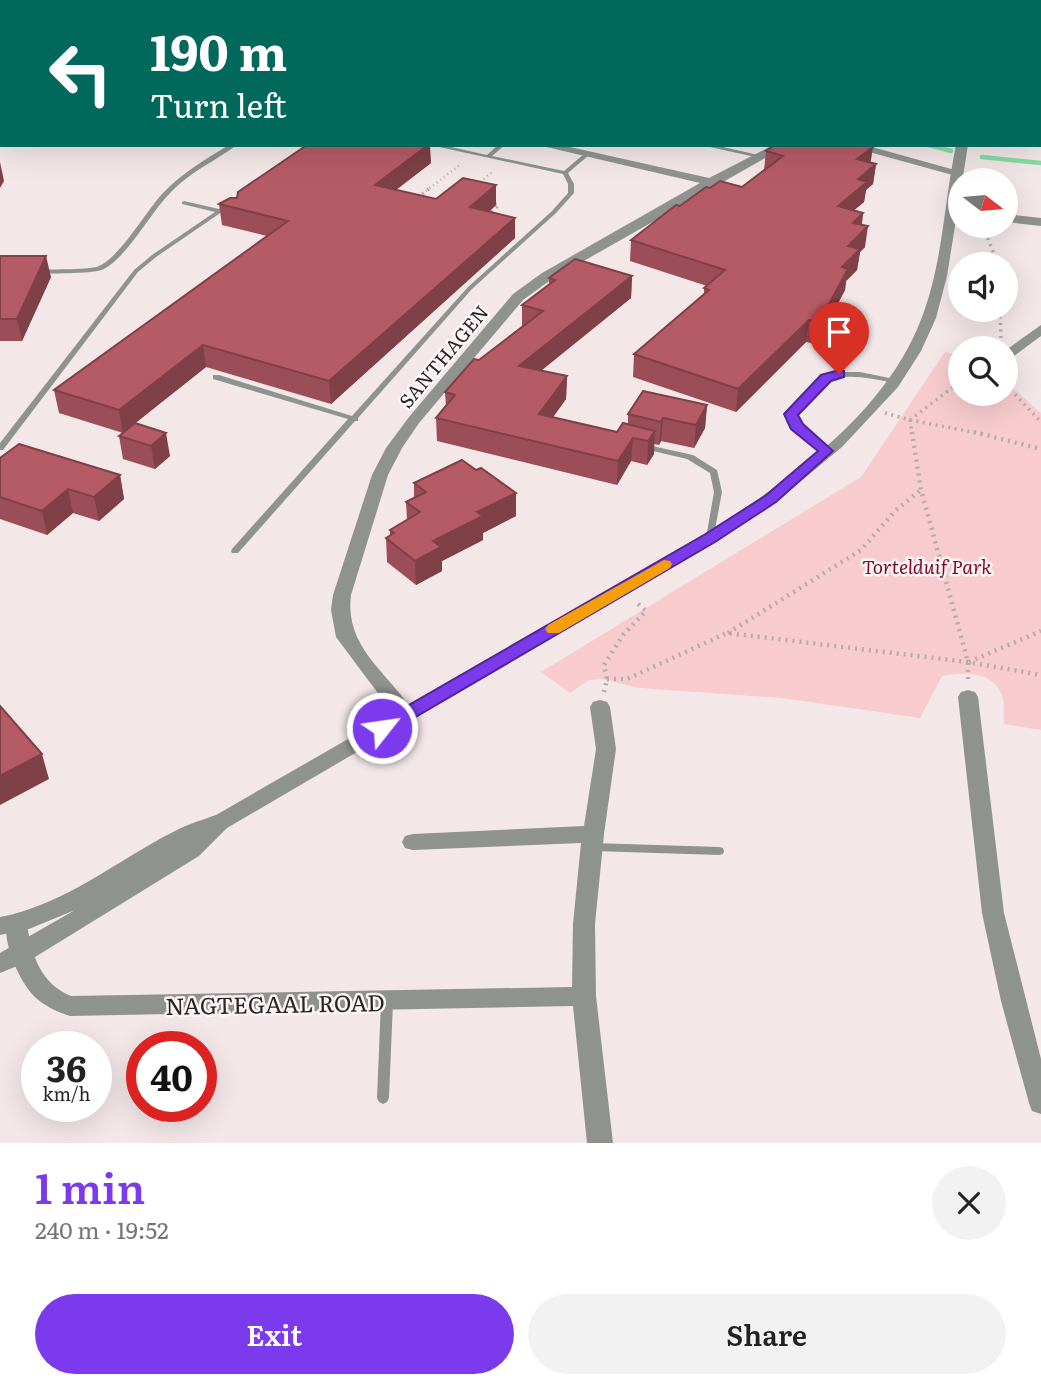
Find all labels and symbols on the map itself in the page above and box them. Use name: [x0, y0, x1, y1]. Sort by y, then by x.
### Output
north arrow: [948, 168, 1018, 238]
street label: SANTHAGEN: [392, 299, 494, 413]
pin: [809, 302, 869, 374]
park label: Tortelduif Park: [862, 552, 992, 580]
position arrow: [345, 691, 419, 765]
street label: NAGTEGAAL ROAD: [165, 984, 385, 1022]
speed limit sign: 40: [126, 1031, 217, 1122]

